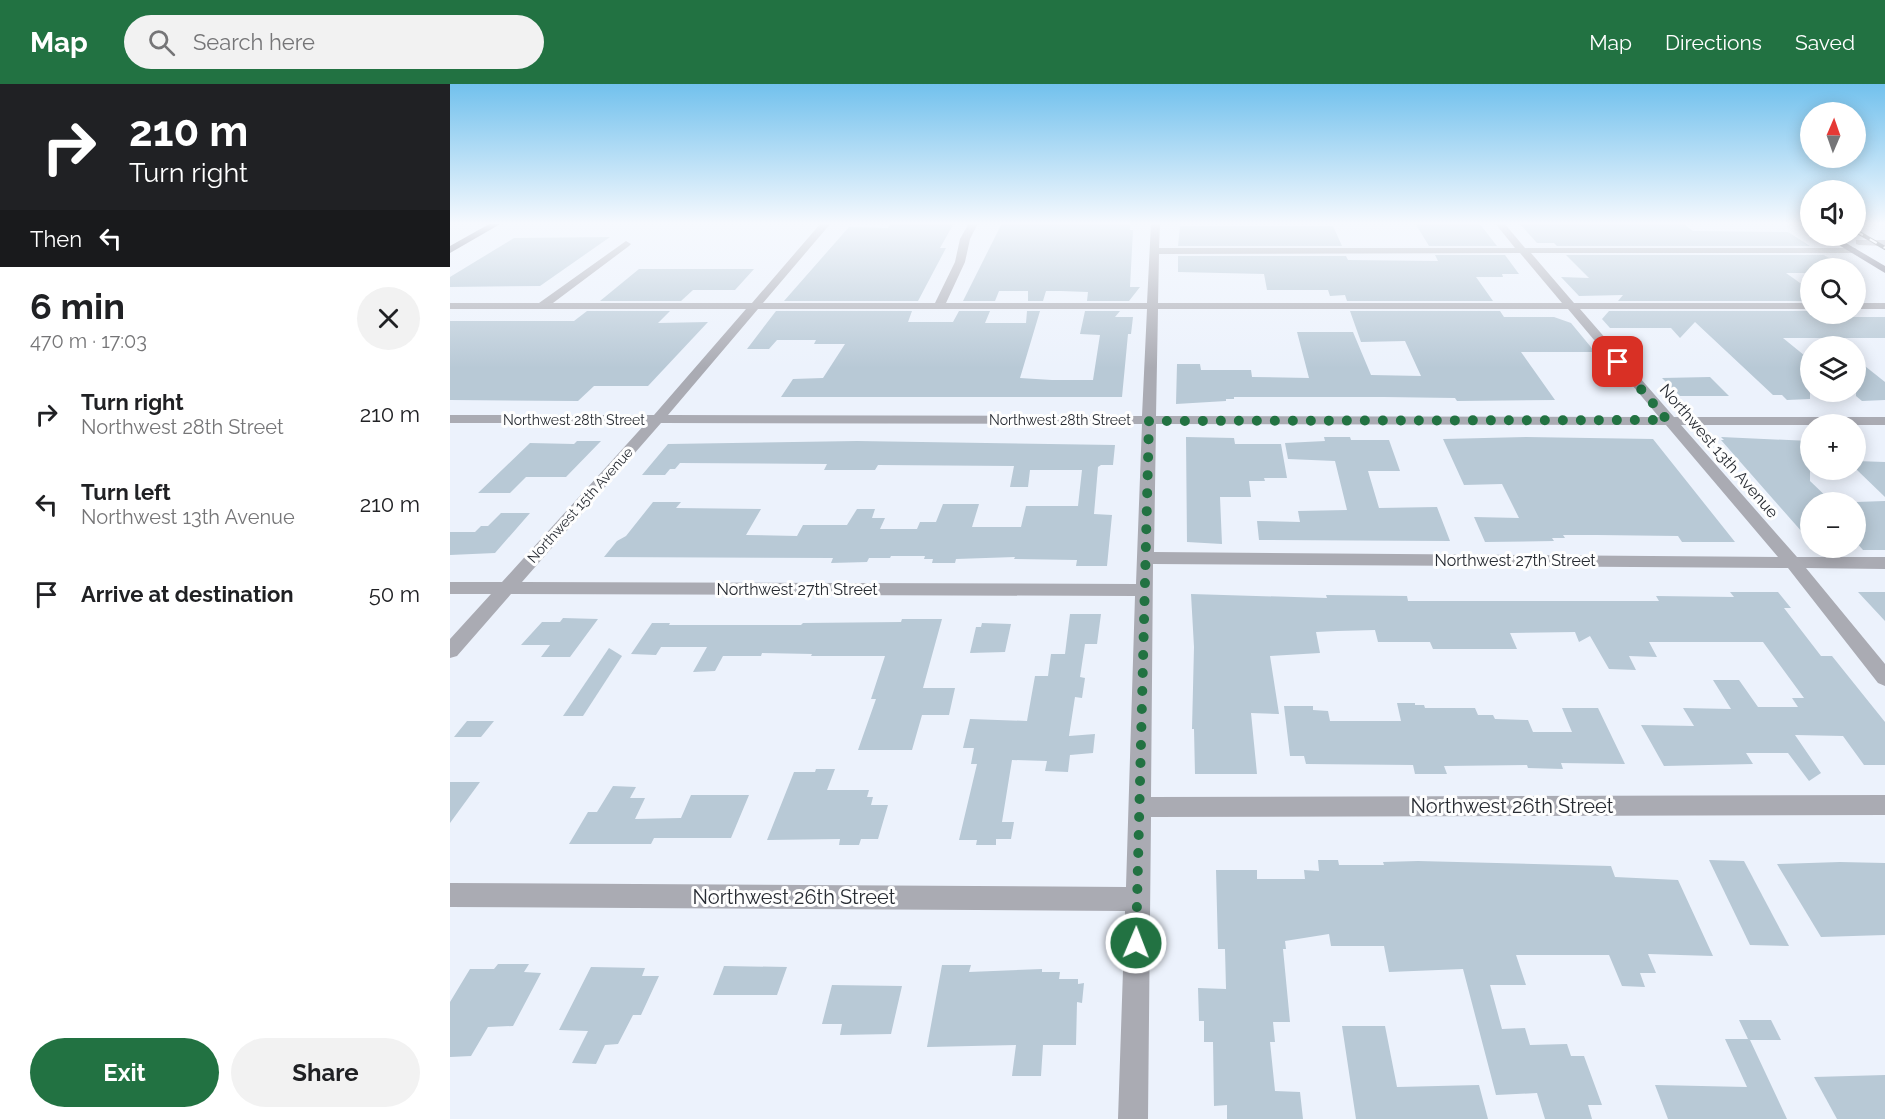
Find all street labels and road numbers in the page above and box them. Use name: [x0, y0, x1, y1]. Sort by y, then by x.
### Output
street label: Northwest 13th Avenue: [1656, 380, 1782, 522]
street label: Northwest 28th Street: [503, 412, 645, 428]
street label: Northwest 28th Street: [989, 412, 1131, 428]
street label: Northwest 15th Avenue: [524, 444, 636, 566]
street label: Northwest 27th Street: [1434, 551, 1596, 570]
street label: Northwest 27th Street: [716, 580, 878, 599]
street label: Northwest 26th Street: [1411, 794, 1614, 818]
street label: Northwest 26th Street: [693, 885, 896, 909]

